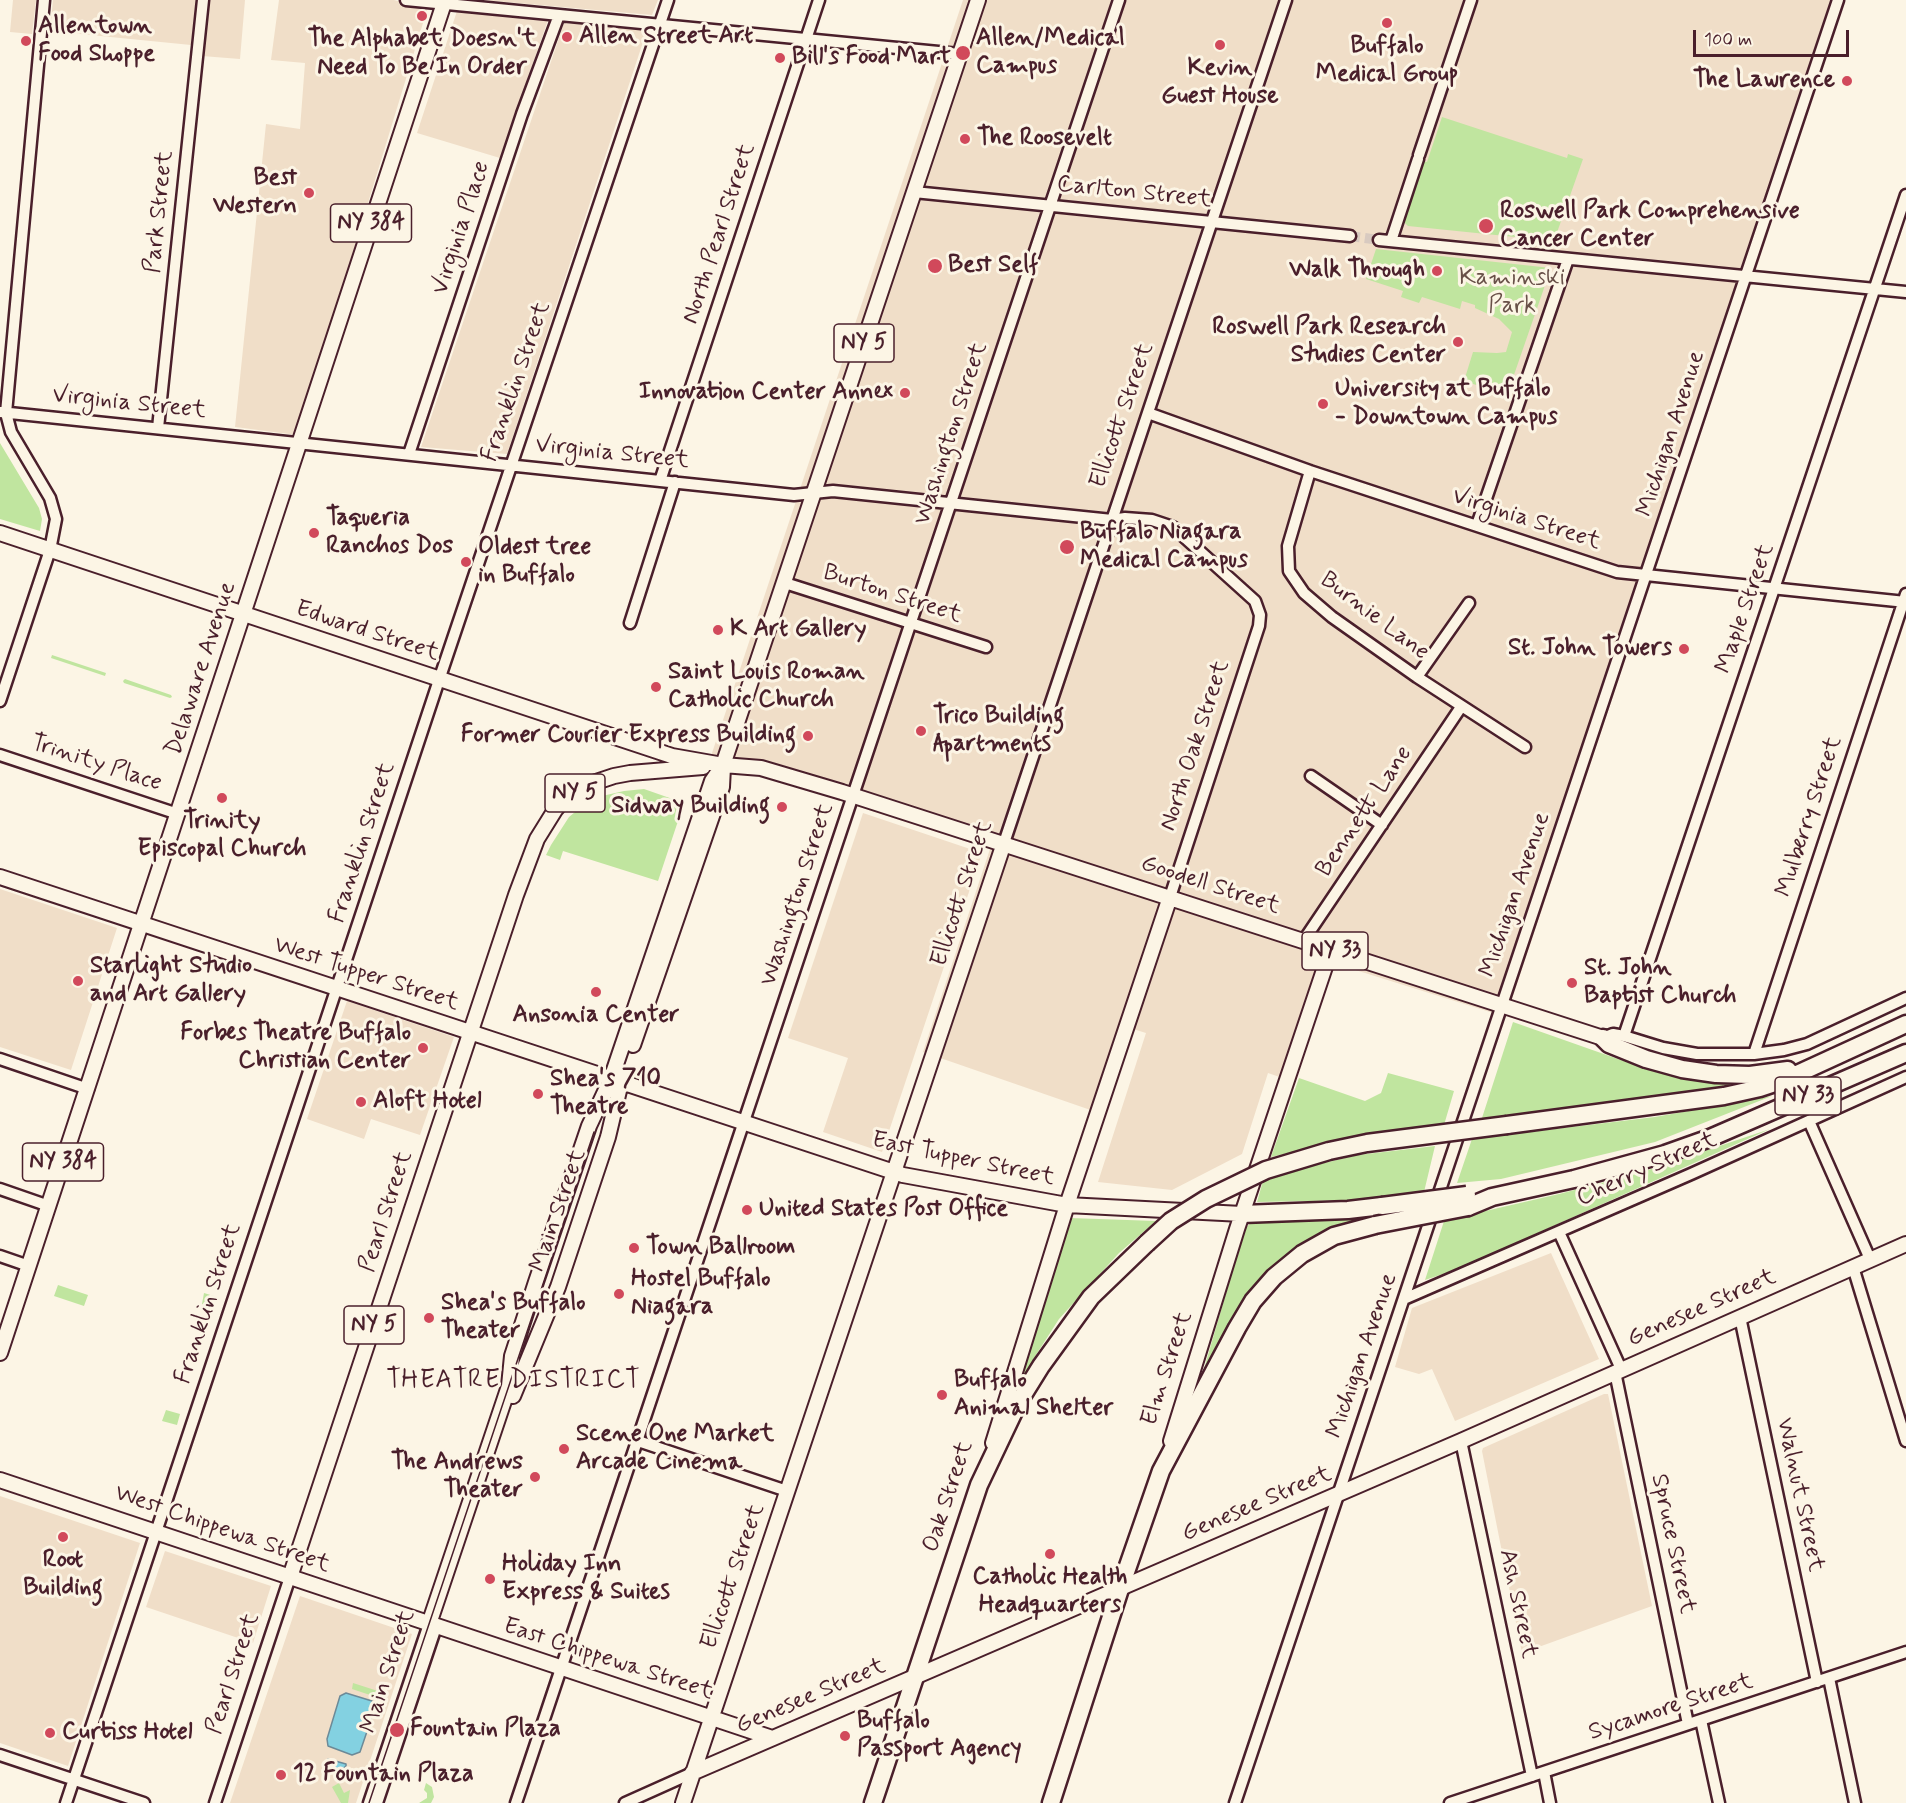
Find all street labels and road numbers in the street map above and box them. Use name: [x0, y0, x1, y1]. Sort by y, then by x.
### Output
street label: North Pearl Street: [677, 140, 763, 328]
street label: Park Street: [139, 149, 181, 275]
street label: Virginia Place: [427, 158, 497, 298]
street label: Carlton Street: [1055, 171, 1213, 215]
road number: NY 384: [330, 204, 412, 242]
street label: Franklin Street: [476, 298, 558, 466]
road number: NY 5: [834, 324, 894, 362]
street label: Washington Street: [909, 339, 995, 529]
street label: Ellicott Street: [1085, 340, 1161, 492]
street label: Michigan Avenue: [1632, 347, 1712, 521]
street label: Virginia Street: [51, 382, 207, 426]
street label: Virginia Street: [534, 432, 690, 476]
street label: Virginia Street: [1448, 482, 1604, 558]
street label: Maple Street: [1710, 540, 1782, 678]
street label: Burton Street: [819, 559, 965, 631]
street label: Burnie Lane: [1314, 566, 1434, 668]
street label: Delaware Avenue: [160, 578, 244, 760]
street label: Edward Street: [292, 595, 442, 669]
street label: North Oak Street: [1155, 657, 1237, 835]
street label: Trinity Place: [27, 729, 165, 799]
street label: Mulberry Street: [1770, 733, 1850, 901]
street label: Bennett Lane: [1311, 741, 1419, 883]
street label: Franklin Street: [323, 759, 403, 927]
road number: NY 5: [545, 774, 605, 812]
street label: Washington Street: [755, 800, 841, 990]
street label: Michigan Avenue: [1474, 809, 1558, 981]
street label: Ellicott Street: [926, 817, 1000, 971]
street label: Goodell Street: [1137, 850, 1283, 922]
street label: West Tupper Street: [270, 931, 462, 1019]
road number: NY 33: [1302, 932, 1368, 970]
road number: NY 33: [1775, 1077, 1841, 1115]
street label: Cherry Street: [1573, 1126, 1721, 1214]
street label: East Tupper Street: [869, 1127, 1057, 1193]
road number: NY 384: [22, 1143, 104, 1181]
street label: Main Street: [525, 1146, 593, 1276]
street label: Pearl Street: [354, 1148, 420, 1276]
street label: Franklin Street: [169, 1220, 249, 1388]
street label: Genesee Street: [1623, 1263, 1781, 1355]
street label: Michigan Avenue: [1321, 1270, 1405, 1442]
road number: NY 5: [344, 1306, 404, 1344]
street label: Elm Street: [1136, 1308, 1200, 1430]
street label: Walnut Street: [1769, 1416, 1829, 1574]
street label: Oak Street: [917, 1438, 981, 1556]
street label: Genesee Street: [1178, 1461, 1336, 1549]
street label: Spruce Street: [1643, 1471, 1701, 1617]
street label: West Chippewa Street: [111, 1480, 333, 1580]
street label: Ellicott Street: [696, 1501, 772, 1653]
street label: Ash Street: [1491, 1547, 1543, 1661]
street label: Main Street: [356, 1607, 422, 1737]
street label: Pearl Street: [201, 1610, 267, 1738]
street label: East Chippewa Street: [499, 1612, 717, 1708]
street label: Genesee Street: [732, 1653, 890, 1741]
street label: Sycamore Street: [1585, 1668, 1757, 1748]

